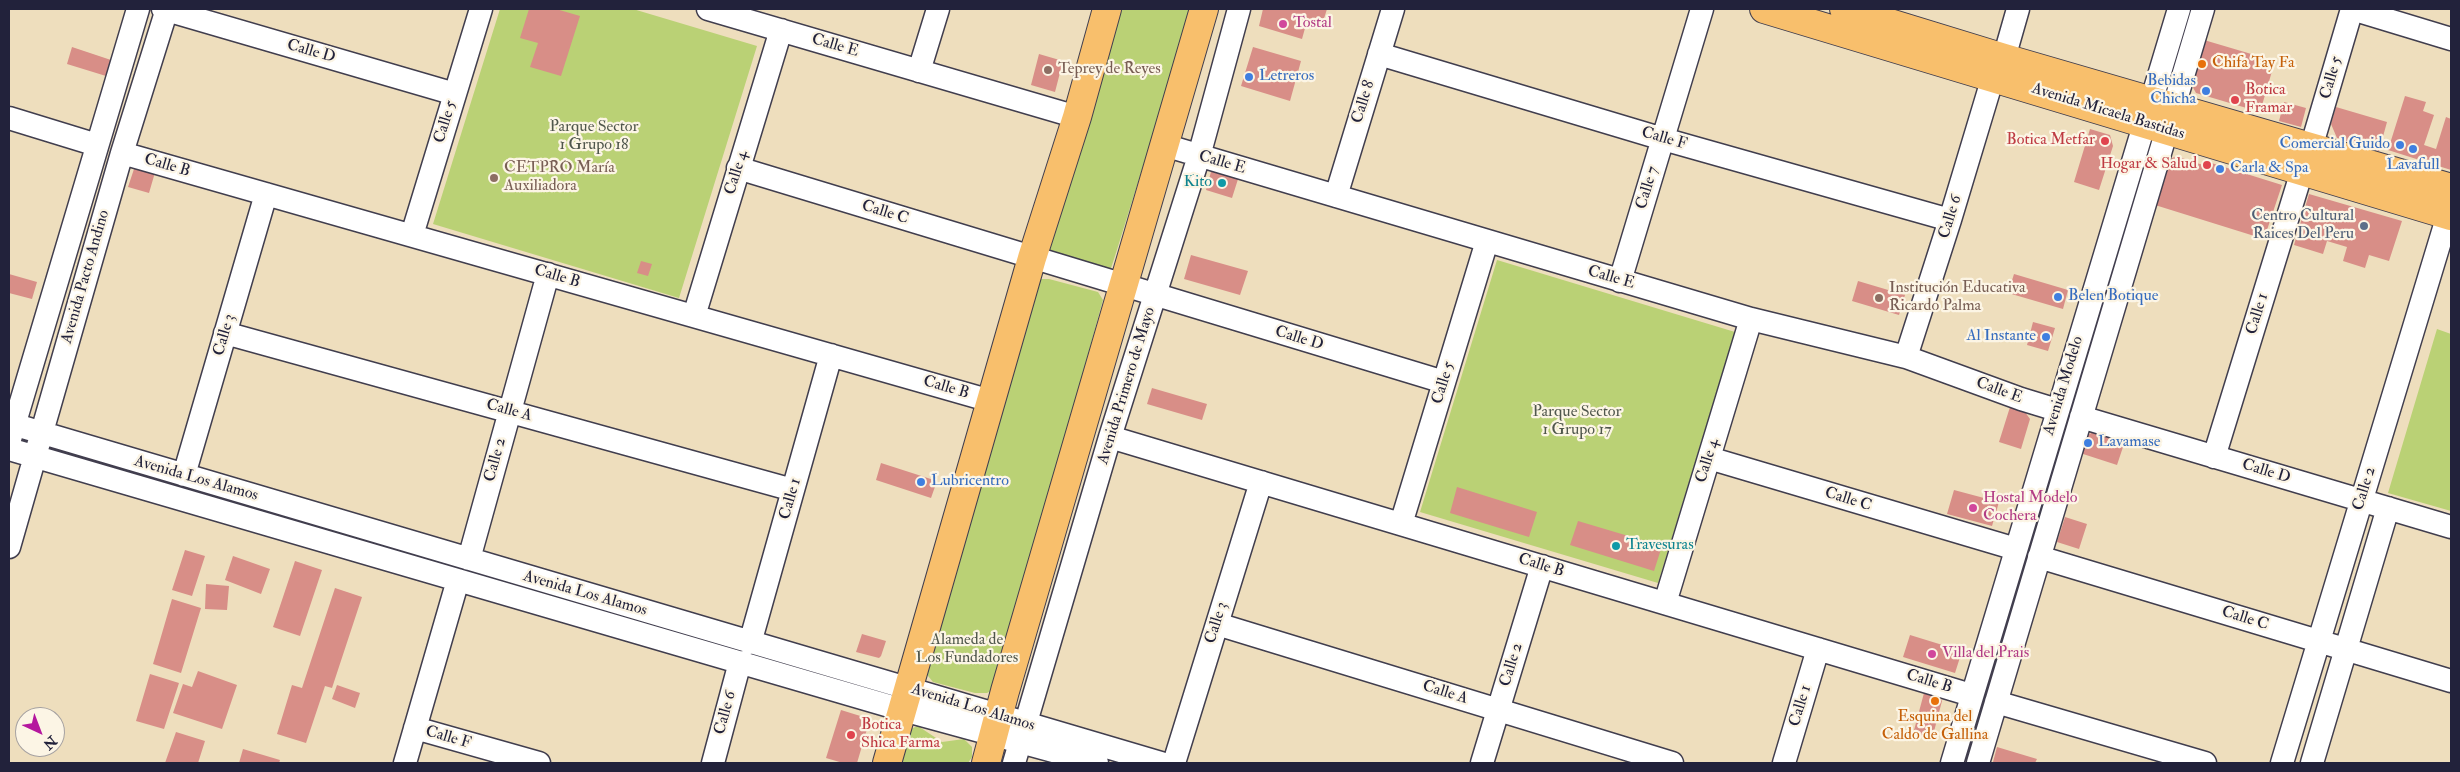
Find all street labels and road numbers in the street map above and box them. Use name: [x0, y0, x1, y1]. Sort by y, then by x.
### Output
street label: Calle E: [809, 30, 861, 62]
street label: Calle D: [285, 36, 337, 68]
street label: Calle 5: [2317, 54, 2347, 102]
street label: Calle 8: [1348, 78, 1380, 126]
street label: Avenida Micaela Bastidas: [2029, 80, 2187, 144]
street label: Calle 5: [430, 98, 462, 146]
street label: Calle F: [1639, 123, 1689, 155]
street label: Calle E: [1196, 147, 1248, 179]
street label: Calle 4: [721, 149, 753, 197]
street label: Calle B: [142, 150, 192, 182]
street label: Calle 7: [1632, 164, 1664, 212]
street label: Calle 6: [1935, 193, 1967, 241]
street label: Calle C: [859, 197, 911, 229]
street label: Avenida Pacto Andino: [58, 208, 114, 346]
street label: Calle B: [532, 261, 582, 293]
street label: Calle E: [1585, 262, 1637, 294]
street label: Calle 1: [2243, 291, 2273, 337]
street label: Avenida Primero de Mayo: [1094, 305, 1160, 467]
street label: Calle 3: [210, 312, 240, 358]
street label: Calle D: [1273, 323, 1325, 355]
street label: Avenida Modelo: [2040, 334, 2088, 438]
street label: Calle 5: [1428, 359, 1460, 407]
street label: Calle B: [921, 372, 971, 404]
street label: Calle E: [1973, 374, 2025, 408]
street label: Calle A: [484, 396, 534, 426]
street label: Calle 2: [481, 436, 511, 484]
street label: Calle 4: [1692, 437, 1724, 485]
street label: Avenida Los Alamos: [132, 452, 260, 506]
street label: Calle D: [2240, 456, 2292, 488]
street label: Calle 2: [2349, 465, 2381, 513]
street label: Calle 1: [776, 476, 806, 522]
street label: Calle C: [1822, 484, 1874, 516]
street label: Calle B: [1516, 550, 1566, 582]
street label: Avenida Los Alamos: [521, 567, 649, 621]
street label: Calle 3: [1202, 600, 1232, 646]
street label: Calle C: [2219, 603, 2271, 635]
street label: Calle 2: [1496, 641, 1528, 689]
street label: Calle B: [1904, 666, 1954, 698]
street label: Calle A: [1420, 677, 1470, 709]
street label: Avenida Los Alamos: [909, 680, 1037, 736]
street label: Calle 1: [1786, 683, 1816, 729]
street label: Calle 6: [711, 689, 741, 737]
street label: Calle F: [423, 722, 473, 754]

